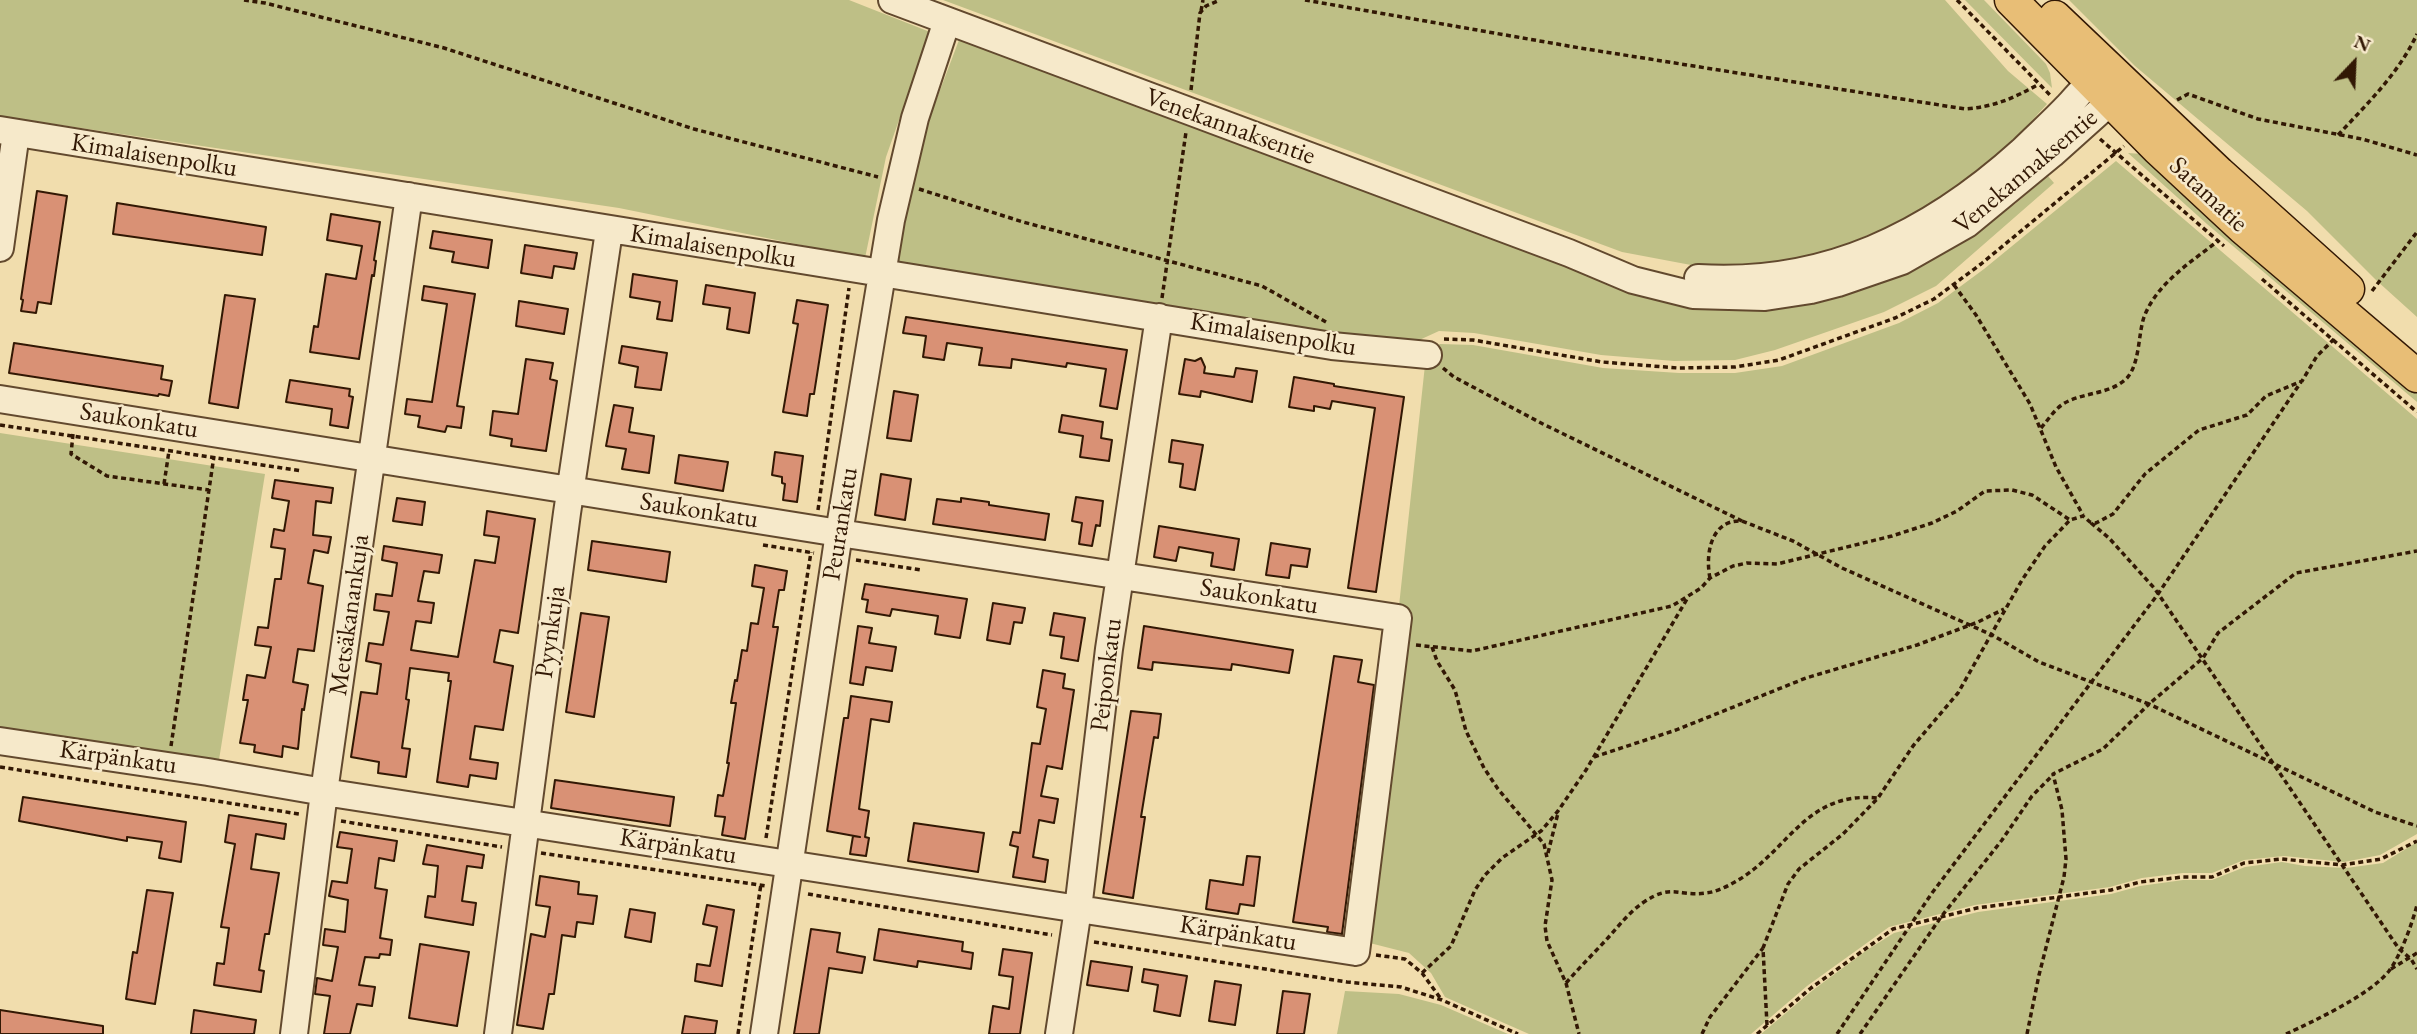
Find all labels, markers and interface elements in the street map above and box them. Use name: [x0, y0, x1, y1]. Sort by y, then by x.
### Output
north arrow: [2319, 28, 2389, 98]
text: N: [2350, 29, 2374, 58]
street label: Venekannaksentie: [1141, 82, 1319, 172]
street label: Venekannaksentie: [1948, 103, 2104, 241]
street label: Kimalaisenpolku: [69, 127, 239, 185]
street label: Satamatie: [2162, 151, 2254, 239]
street label: Kimalaisenpolku: [628, 218, 798, 276]
street label: Kimalaisenpolku: [1188, 306, 1358, 364]
street label: Saukonkatu: [78, 396, 200, 446]
street label: Peurankatu: [817, 465, 865, 583]
street label: Saukonkatu: [638, 486, 760, 536]
street label: Metsäkanankuja: [323, 532, 377, 698]
street label: Saukonkatu: [1198, 572, 1320, 622]
street label: Pyynkuja: [529, 584, 573, 680]
street label: Peiponkatu: [1085, 616, 1129, 734]
street label: Kärpänkatu: [57, 734, 179, 782]
street label: Kärpänkatu: [617, 822, 739, 872]
street label: Kärpänkatu: [1177, 909, 1299, 959]

